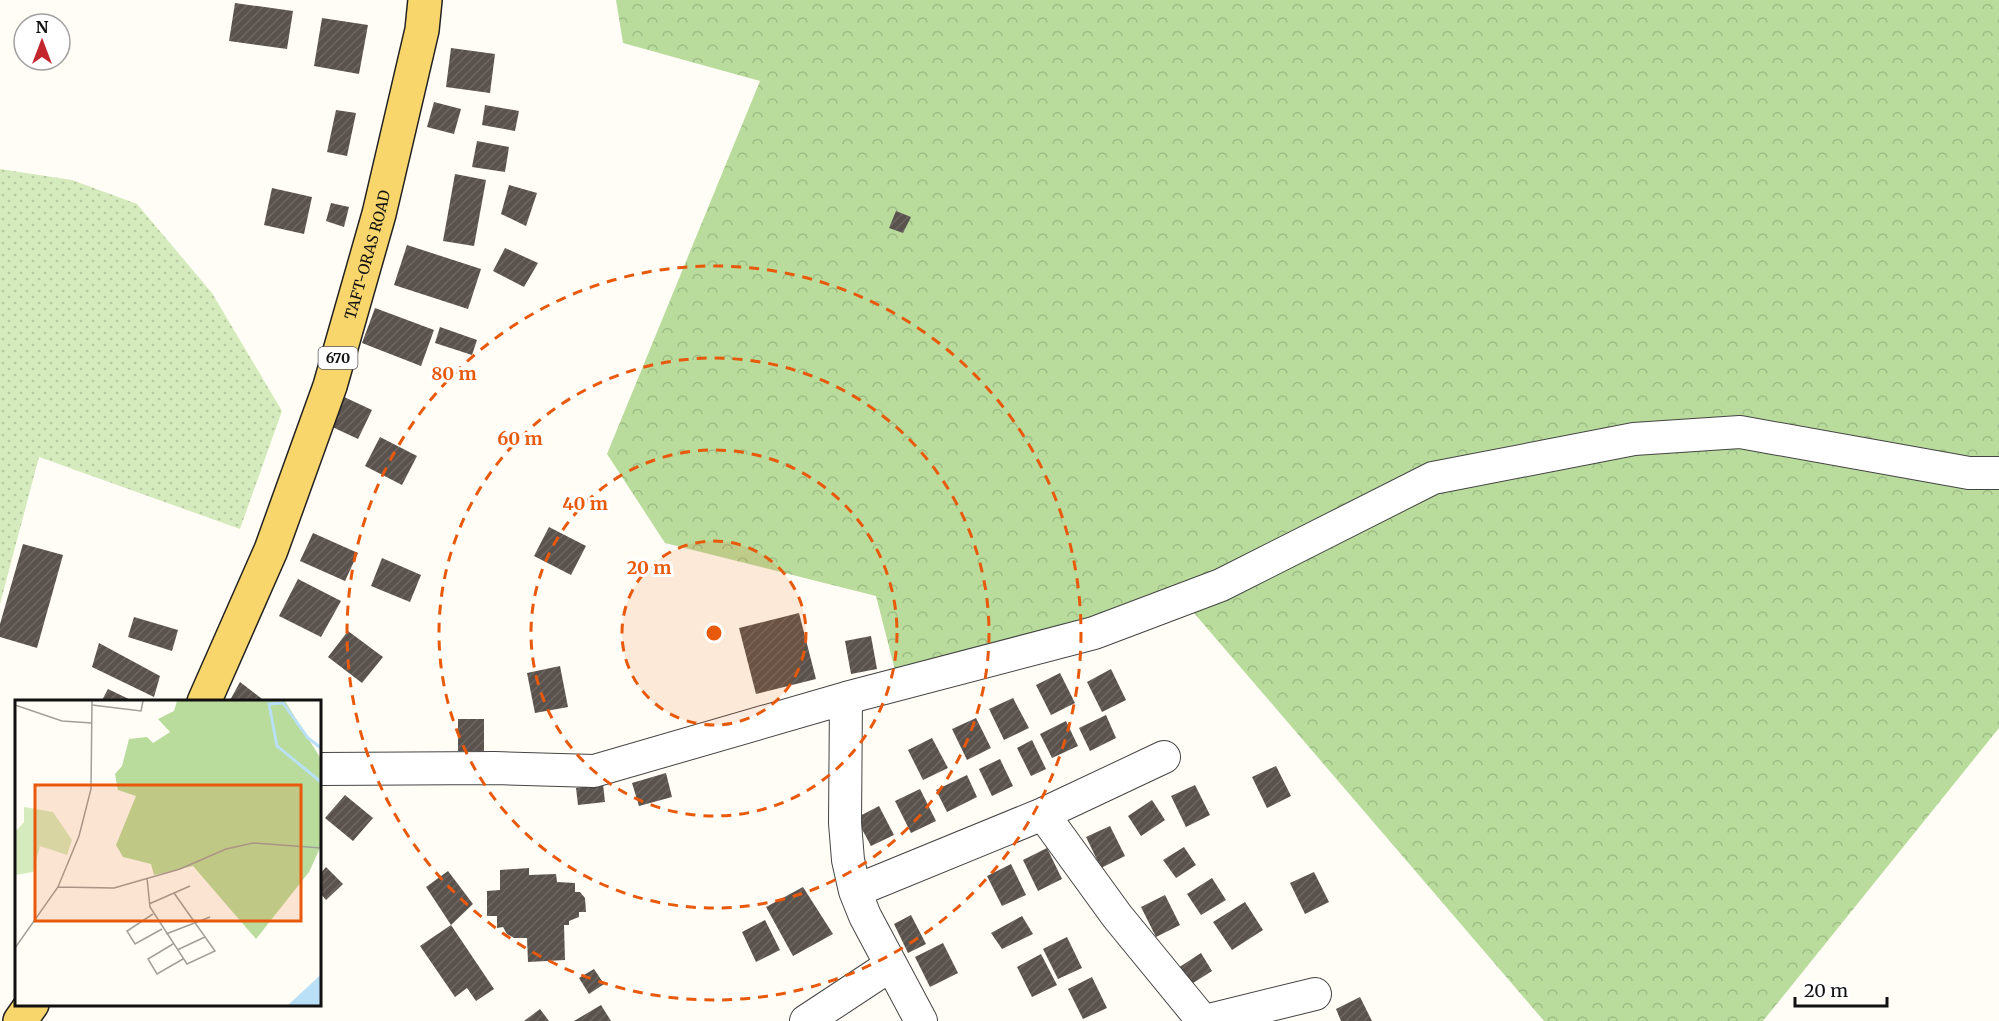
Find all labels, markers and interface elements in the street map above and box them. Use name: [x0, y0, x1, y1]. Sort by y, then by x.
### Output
north arrow: [12, 12, 72, 72]
text: N: [36, 17, 49, 37]
street label: TAFT-ORAS ROAD: [340, 188, 394, 321]
road number: 670: [318, 347, 358, 369]
text: 80 m: [431, 362, 477, 385]
text: 60 m: [497, 427, 543, 450]
text: 40 m: [562, 492, 608, 515]
text: 20 m: [627, 556, 671, 579]
centre of rings: [704, 623, 724, 643]
inset map: [15, 700, 321, 1006]
scale bar: [1795, 970, 1886, 1008]
text: 20 m: [1804, 979, 1848, 1002]

